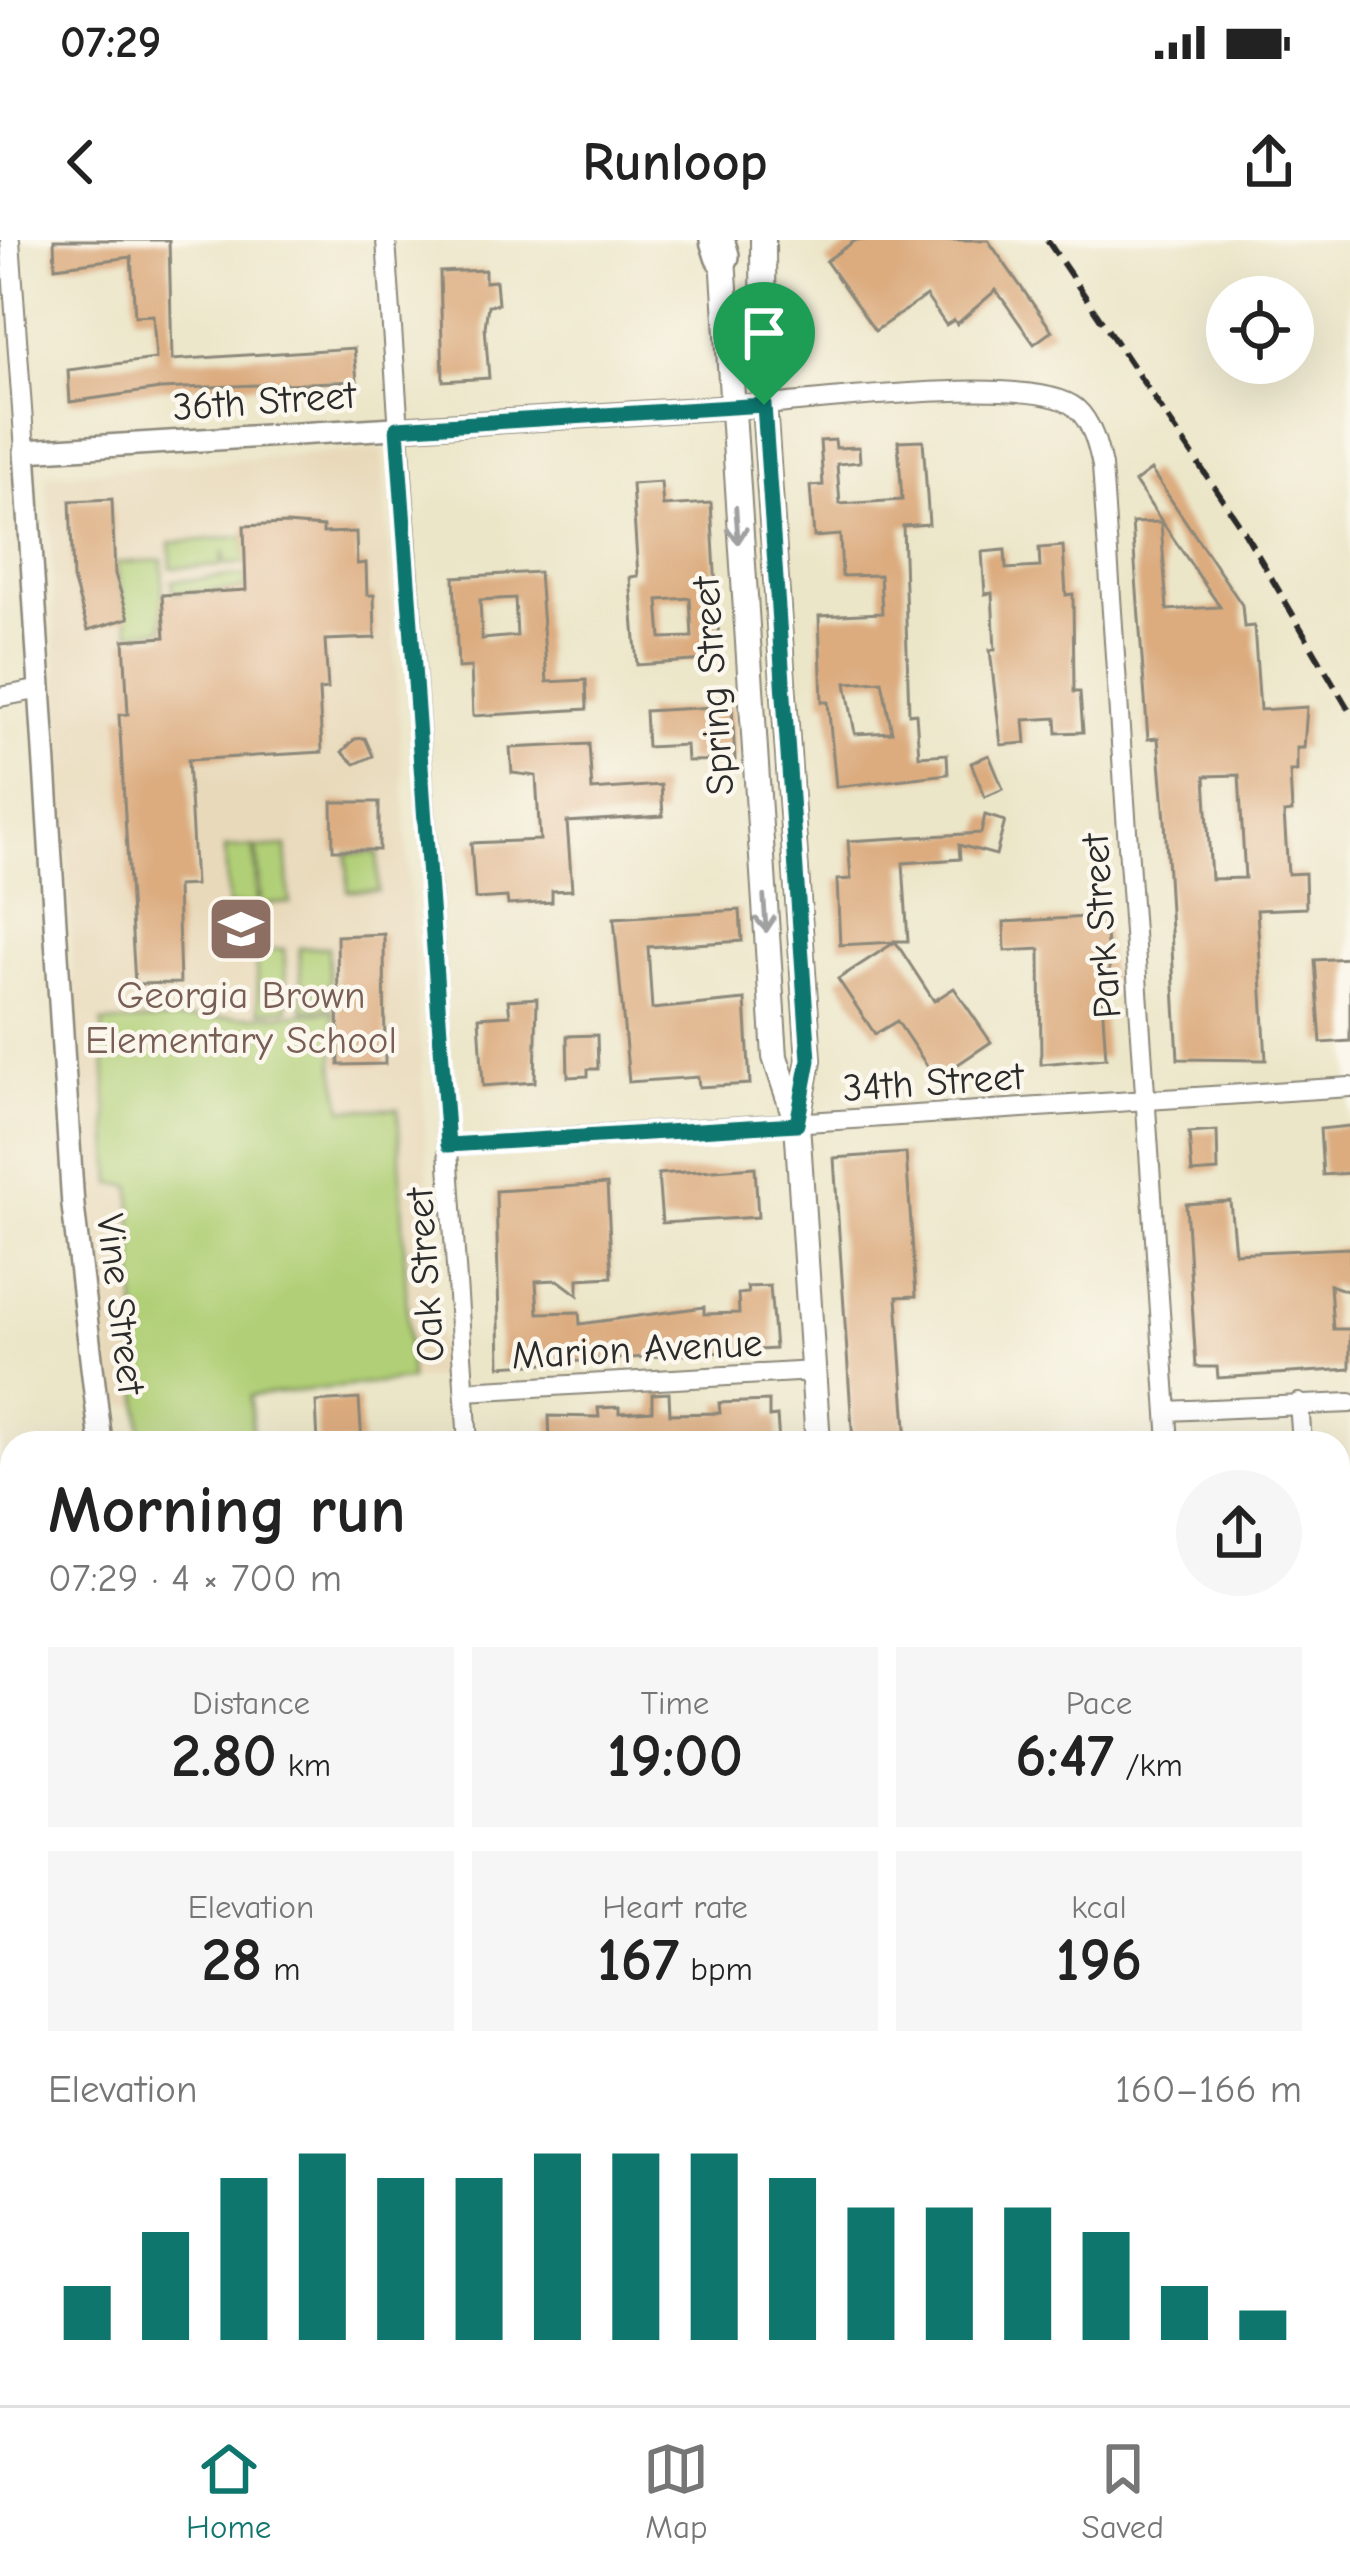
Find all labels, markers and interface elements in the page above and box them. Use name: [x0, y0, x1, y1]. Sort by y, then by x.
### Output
text: 07:29: [60, 16, 161, 68]
icon: back: [48, 129, 114, 195]
icon: share: [1236, 129, 1302, 195]
text: Runloop: [582, 131, 768, 194]
map controls: [1206, 276, 1314, 384]
button: locate: [1206, 276, 1314, 384]
pin: [713, 282, 815, 405]
icon: arrive: [731, 300, 797, 366]
street label: 36th Street: [171, 373, 359, 430]
one-way arrow: [726, 505, 749, 544]
street label: Spring Street: [683, 573, 744, 797]
street label: Park Street: [1072, 830, 1130, 1020]
school or university icon: Georgia Brown Elementary School: [206, 894, 276, 964]
one-way arrow: [753, 894, 776, 933]
place label: Georgia Brown Elementary School: [85, 973, 397, 1063]
street label: 34th Street: [841, 1054, 1027, 1111]
street label: Oak Street: [397, 1184, 454, 1364]
street label: Vine Street: [87, 1211, 154, 1399]
street label: Marion Avenue: [511, 1320, 764, 1379]
button: share: [1176, 1470, 1302, 1596]
text: Morning run: [48, 1473, 406, 1549]
text: 07:29 · 4 × 700 m: [48, 1556, 342, 1601]
text: Distance: [192, 1684, 310, 1722]
text: Time: [641, 1684, 709, 1722]
text: Pace: [1066, 1684, 1132, 1722]
text: 2.80: [171, 1722, 277, 1791]
text: 19:00: [607, 1722, 743, 1791]
text: 6:47: [1015, 1722, 1114, 1791]
text: km: [277, 1746, 331, 1784]
text: /km: [1114, 1746, 1183, 1784]
text: Elevation: [188, 1888, 314, 1926]
text: Heart rate: [602, 1888, 748, 1926]
text: kcal: [1071, 1888, 1127, 1926]
text: 28: [202, 1926, 262, 1995]
text: 167: [597, 1926, 679, 1995]
text: 196: [1056, 1926, 1142, 1995]
text: m: [262, 1950, 300, 1988]
text: bpm: [679, 1950, 753, 1988]
text: Elevation: [48, 2067, 197, 2112]
text: 160–166 m: [1115, 2067, 1302, 2112]
tab: Home: [186, 2436, 271, 2546]
tab: Map: [643, 2436, 709, 2546]
tab: Saved: [1081, 2436, 1164, 2546]

